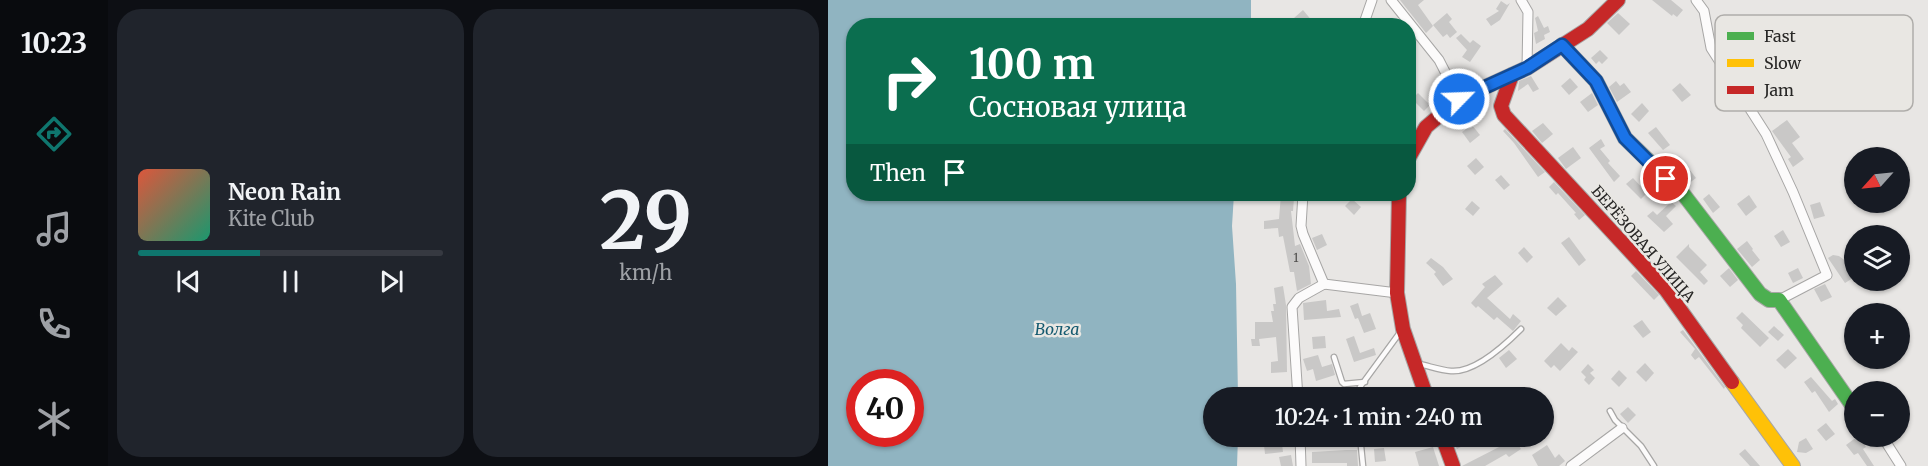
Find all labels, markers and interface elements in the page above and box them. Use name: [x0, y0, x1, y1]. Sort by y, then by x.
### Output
legend: [1715, 15, 1913, 111]
text: 10:23: [21, 26, 87, 60]
text: Fast: [1764, 26, 1797, 46]
text: 100 m: [969, 38, 1095, 90]
icon: right: [870, 42, 948, 120]
text: Slow: [1764, 53, 1802, 73]
position arrow: [1427, 67, 1491, 131]
text: Jam: [1763, 80, 1794, 100]
text: Сосновая улица: [969, 90, 1187, 124]
icon: directions: [33, 113, 75, 155]
north arrow: [1844, 147, 1910, 213]
map controls: [1844, 147, 1910, 447]
pin: [1640, 153, 1691, 204]
icon: arrive: [938, 156, 971, 189]
text: Then: [870, 159, 926, 187]
icon: arrive: [1649, 162, 1682, 195]
text: 29: [599, 172, 692, 270]
text: Neon Rain: [228, 178, 341, 206]
street label: БЕРЁЗОВАЯ УЛИЦА: [1588, 182, 1699, 306]
text: Kite Club: [228, 206, 314, 231]
icon: music: [33, 208, 75, 250]
button: layers: [1844, 225, 1910, 291]
house number: 1: [1293, 250, 1299, 265]
text: km/h: [619, 260, 672, 285]
icon: previous: [172, 265, 205, 298]
icon: pause: [274, 265, 307, 298]
icon: next: [375, 265, 408, 298]
icon: phone: [33, 303, 75, 345]
button: +: [1844, 303, 1910, 369]
water label: Волга: [1035, 319, 1079, 339]
speed limit sign: 40: [846, 369, 924, 447]
button: −: [1844, 381, 1910, 447]
icon: climate: [33, 398, 75, 440]
text: 10:24 · 1 min · 240 m: [1275, 403, 1482, 431]

